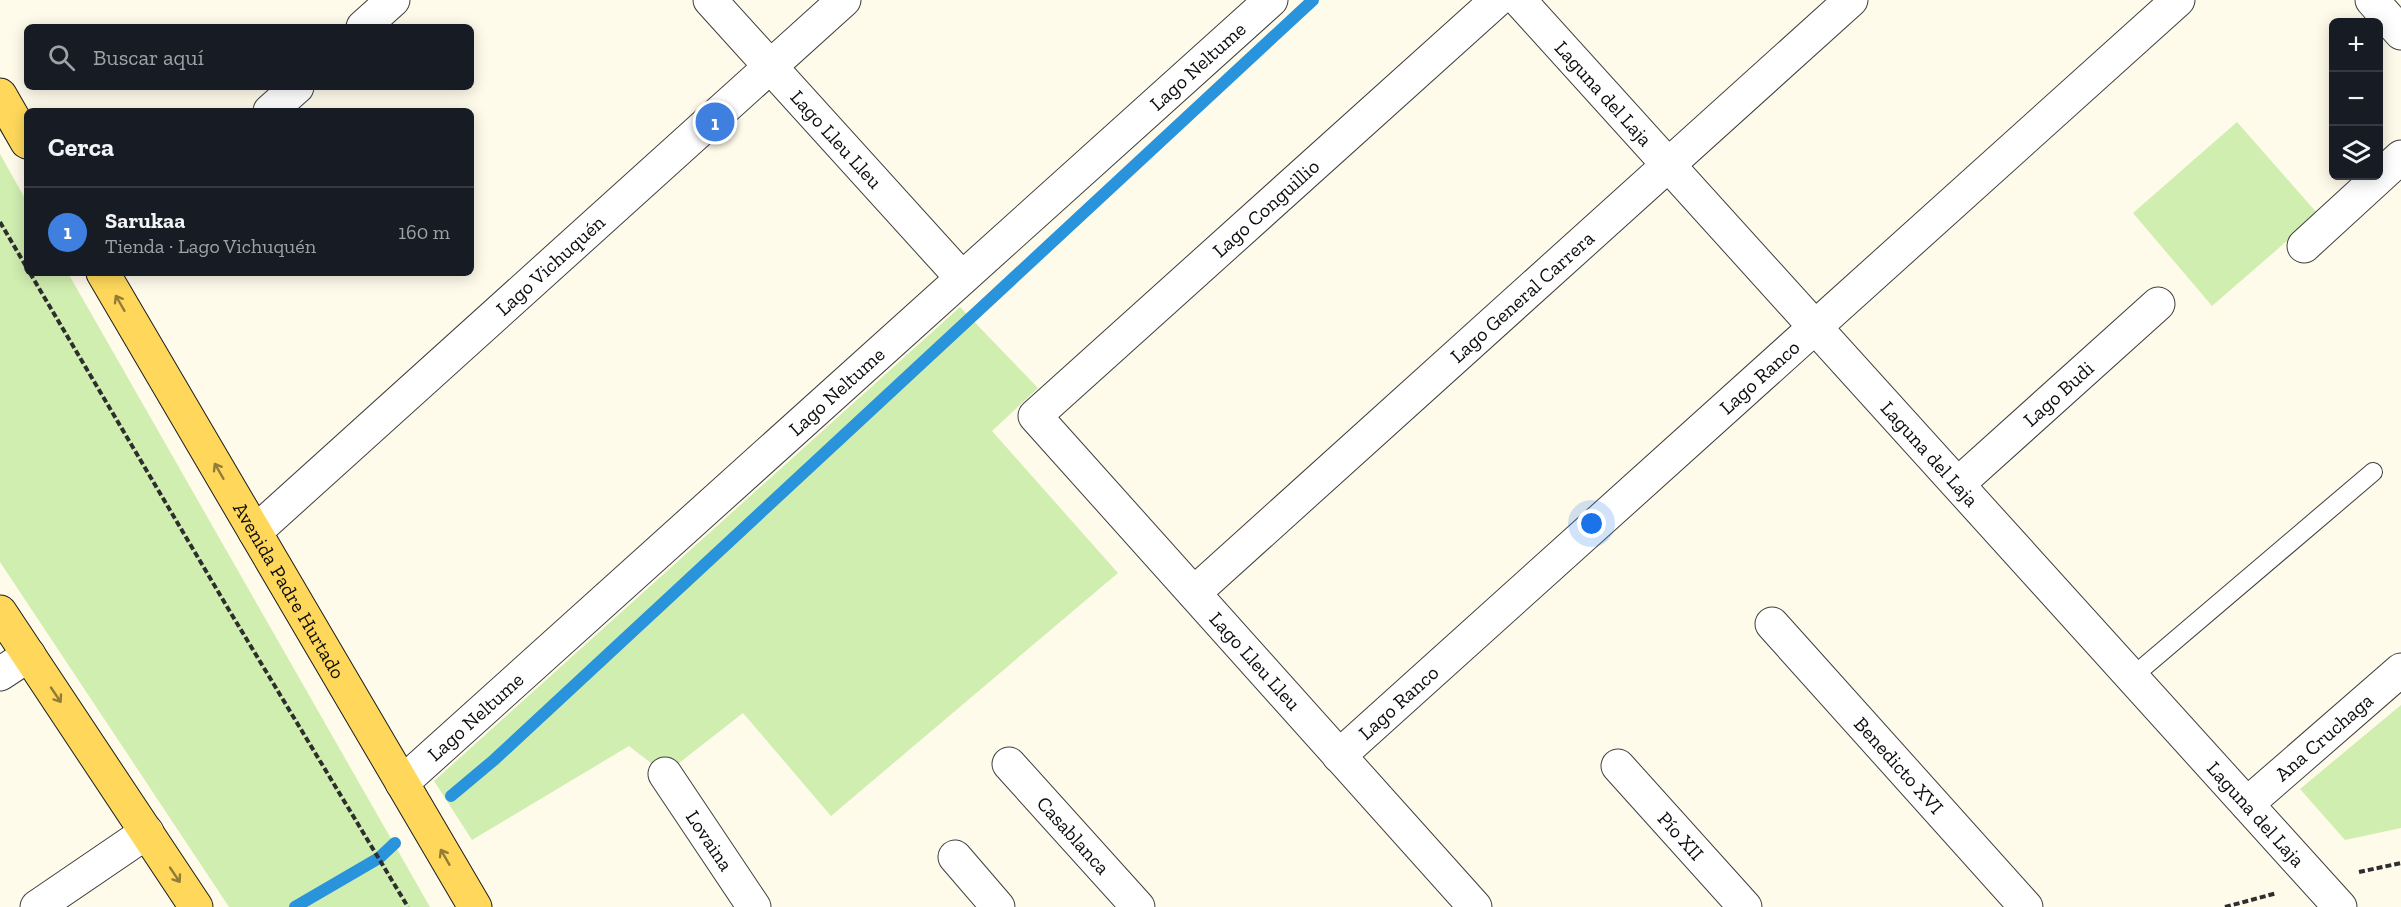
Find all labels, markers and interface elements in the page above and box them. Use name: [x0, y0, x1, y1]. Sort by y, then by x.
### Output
street label: Lago Neltume: [1145, 17, 1251, 115]
map controls: [2329, 18, 2383, 180]
button: +: [2329, 18, 2383, 72]
search box: [24, 24, 474, 90]
street label: Laguna del Laja: [1550, 36, 1658, 151]
icon: search: [45, 41, 78, 74]
text: Buscar aquí: [93, 44, 204, 71]
button: −: [2329, 72, 2383, 126]
street label: Lago Lleu Lleu: [786, 85, 887, 194]
pin: 1: [696, 100, 734, 144]
button: layers: [2329, 126, 2383, 180]
text: Cerca: [48, 131, 114, 163]
street label: Lago Conguillio: [1208, 154, 1324, 262]
text: Sarukaa: [105, 207, 185, 234]
street label: Lago Vichuquén: [491, 210, 610, 320]
text: 1: [63, 220, 72, 244]
text: 160 m: [398, 220, 450, 244]
street label: Lago General Carrera: [1445, 226, 1599, 368]
text: Tienda · Lago Vichuquén: [105, 234, 316, 258]
one-way arrow: [114, 295, 126, 312]
street label: Lago Ranco: [1715, 335, 1804, 419]
street label: Lago Neltume: [784, 342, 889, 441]
street label: Lago Budi: [2018, 356, 2099, 431]
street label: Laguna del Laja: [1876, 396, 1984, 512]
one-way arrow: [213, 463, 225, 480]
street label: Avenida Padre Hurtado: [228, 498, 350, 683]
your location: [1577, 509, 1606, 538]
street label: Lago Lleu Lleu: [1204, 607, 1306, 715]
street label: Lago Ranco: [1353, 660, 1443, 745]
street label: Lago Neltume: [423, 667, 528, 766]
one-way arrow: [49, 687, 62, 704]
street label: Ana Cruchaga: [2270, 688, 2378, 786]
street label: Benedicto XVI: [1849, 712, 1949, 819]
street label: Laguna del Laja: [2202, 756, 2310, 872]
street label: Casablanca: [1032, 791, 1115, 880]
street label: Lovaina: [681, 806, 738, 875]
street label: Pío XII: [1653, 807, 1709, 865]
one-way arrow: [439, 848, 450, 866]
one-way arrow: [169, 866, 181, 883]

